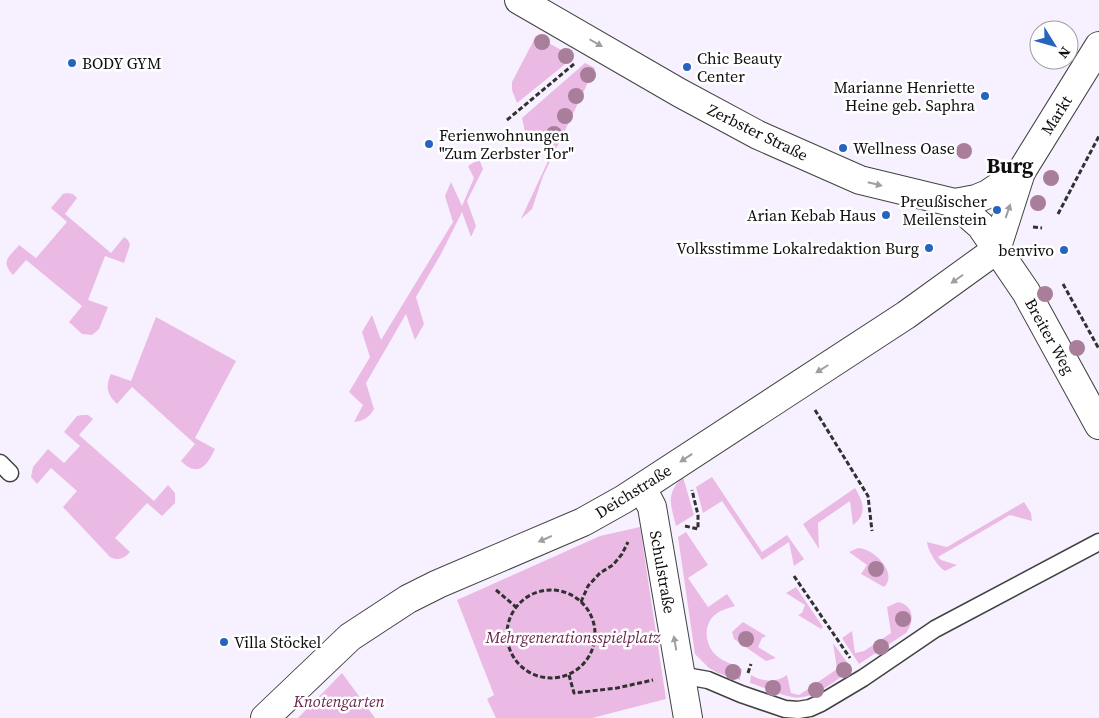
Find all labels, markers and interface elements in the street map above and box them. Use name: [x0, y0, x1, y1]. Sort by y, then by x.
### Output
north arrow: [1029, 20, 1079, 70]
one-way arrow: [588, 39, 603, 47]
text: N: [1053, 43, 1075, 63]
place label: Chic Beauty Center: [697, 47, 783, 87]
place label: BODY GYM: [82, 52, 161, 74]
marker: BODY GYM: [66, 57, 78, 69]
marker: Chic Beauty Center: [681, 61, 693, 73]
place label: Marianne Henriette Heine geb. Saphra: [833, 76, 976, 116]
marker: Marianne Henriette Heine geb. Saphra: [979, 90, 991, 102]
street label: Markt: [1035, 90, 1077, 139]
street label: Zerbster Straße: [704, 98, 812, 166]
place label: Ferienwohnungen "Zum Zerbster Tor": [439, 124, 574, 164]
place label: Wellness Oase: [853, 137, 955, 159]
marker: Ferienwohnungen "Zum Zerbster Tor": [423, 138, 435, 150]
marker: Wellness Oase: [837, 142, 849, 154]
district label: Burg: [987, 151, 1034, 180]
one-way arrow: [868, 180, 883, 188]
place label: Preußischer Meilenstein: [900, 190, 987, 230]
one-way arrow: [1005, 203, 1013, 218]
place label: Arian Kebab Haus: [747, 204, 876, 226]
marker: Preußischer Meilenstein: [991, 204, 1003, 216]
marker: Arian Kebab Haus: [880, 209, 892, 221]
place label: Volksstimme Lokalredaktion Burg: [676, 237, 919, 259]
place label: benvivo: [998, 239, 1054, 261]
marker: Volksstimme Lokalredaktion Burg: [923, 242, 935, 254]
marker: benvivo: [1058, 244, 1070, 256]
one-way arrow: [950, 274, 964, 284]
street label: Breiter Weg: [1020, 294, 1080, 378]
one-way arrow: [816, 365, 829, 374]
one-way arrow: [679, 453, 693, 463]
street label: Deichstraße: [591, 459, 675, 523]
street label: Schulstraße: [645, 529, 681, 615]
one-way arrow: [538, 535, 552, 543]
park label: Mehrgenerationsspielplatz: [485, 626, 661, 648]
place label: Villa Stöckel: [234, 631, 321, 653]
one-way arrow: [671, 635, 679, 651]
marker: Villa Stöckel: [218, 636, 230, 648]
park label: Knotengarten: [293, 690, 384, 712]

